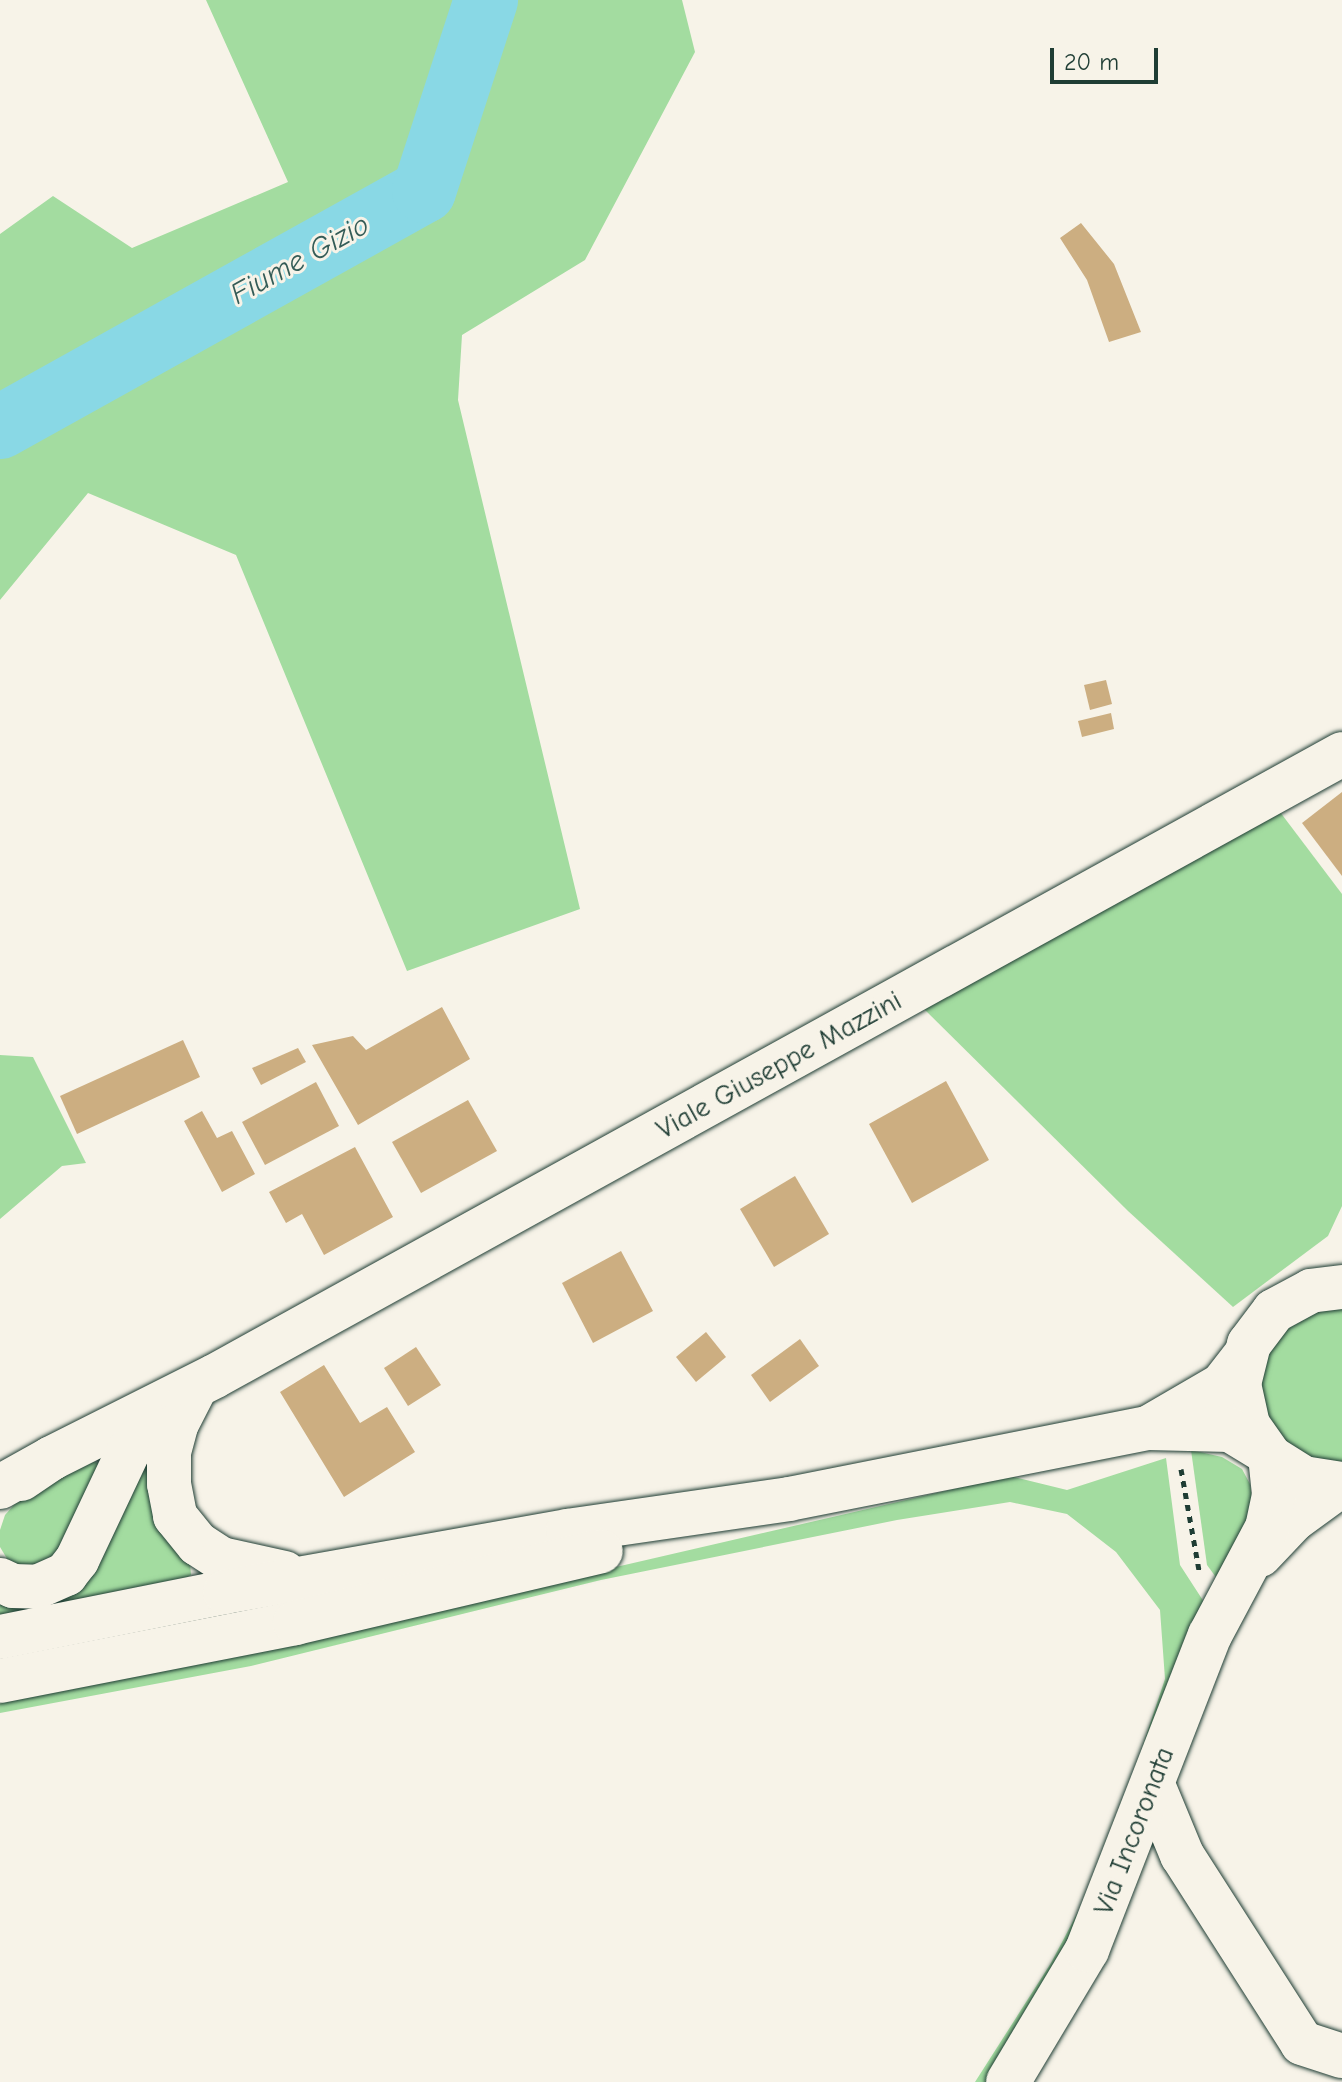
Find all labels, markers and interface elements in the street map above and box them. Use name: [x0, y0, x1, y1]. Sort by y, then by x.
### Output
scale bar: [1054, 32, 1162, 82]
text: 20 m: [1064, 48, 1119, 76]
water label: Fiume Gizio: [224, 207, 376, 313]
street label: Viale Giuseppe Mazzini: [651, 984, 907, 1146]
street label: Via Incoronata: [1087, 1742, 1181, 1920]

